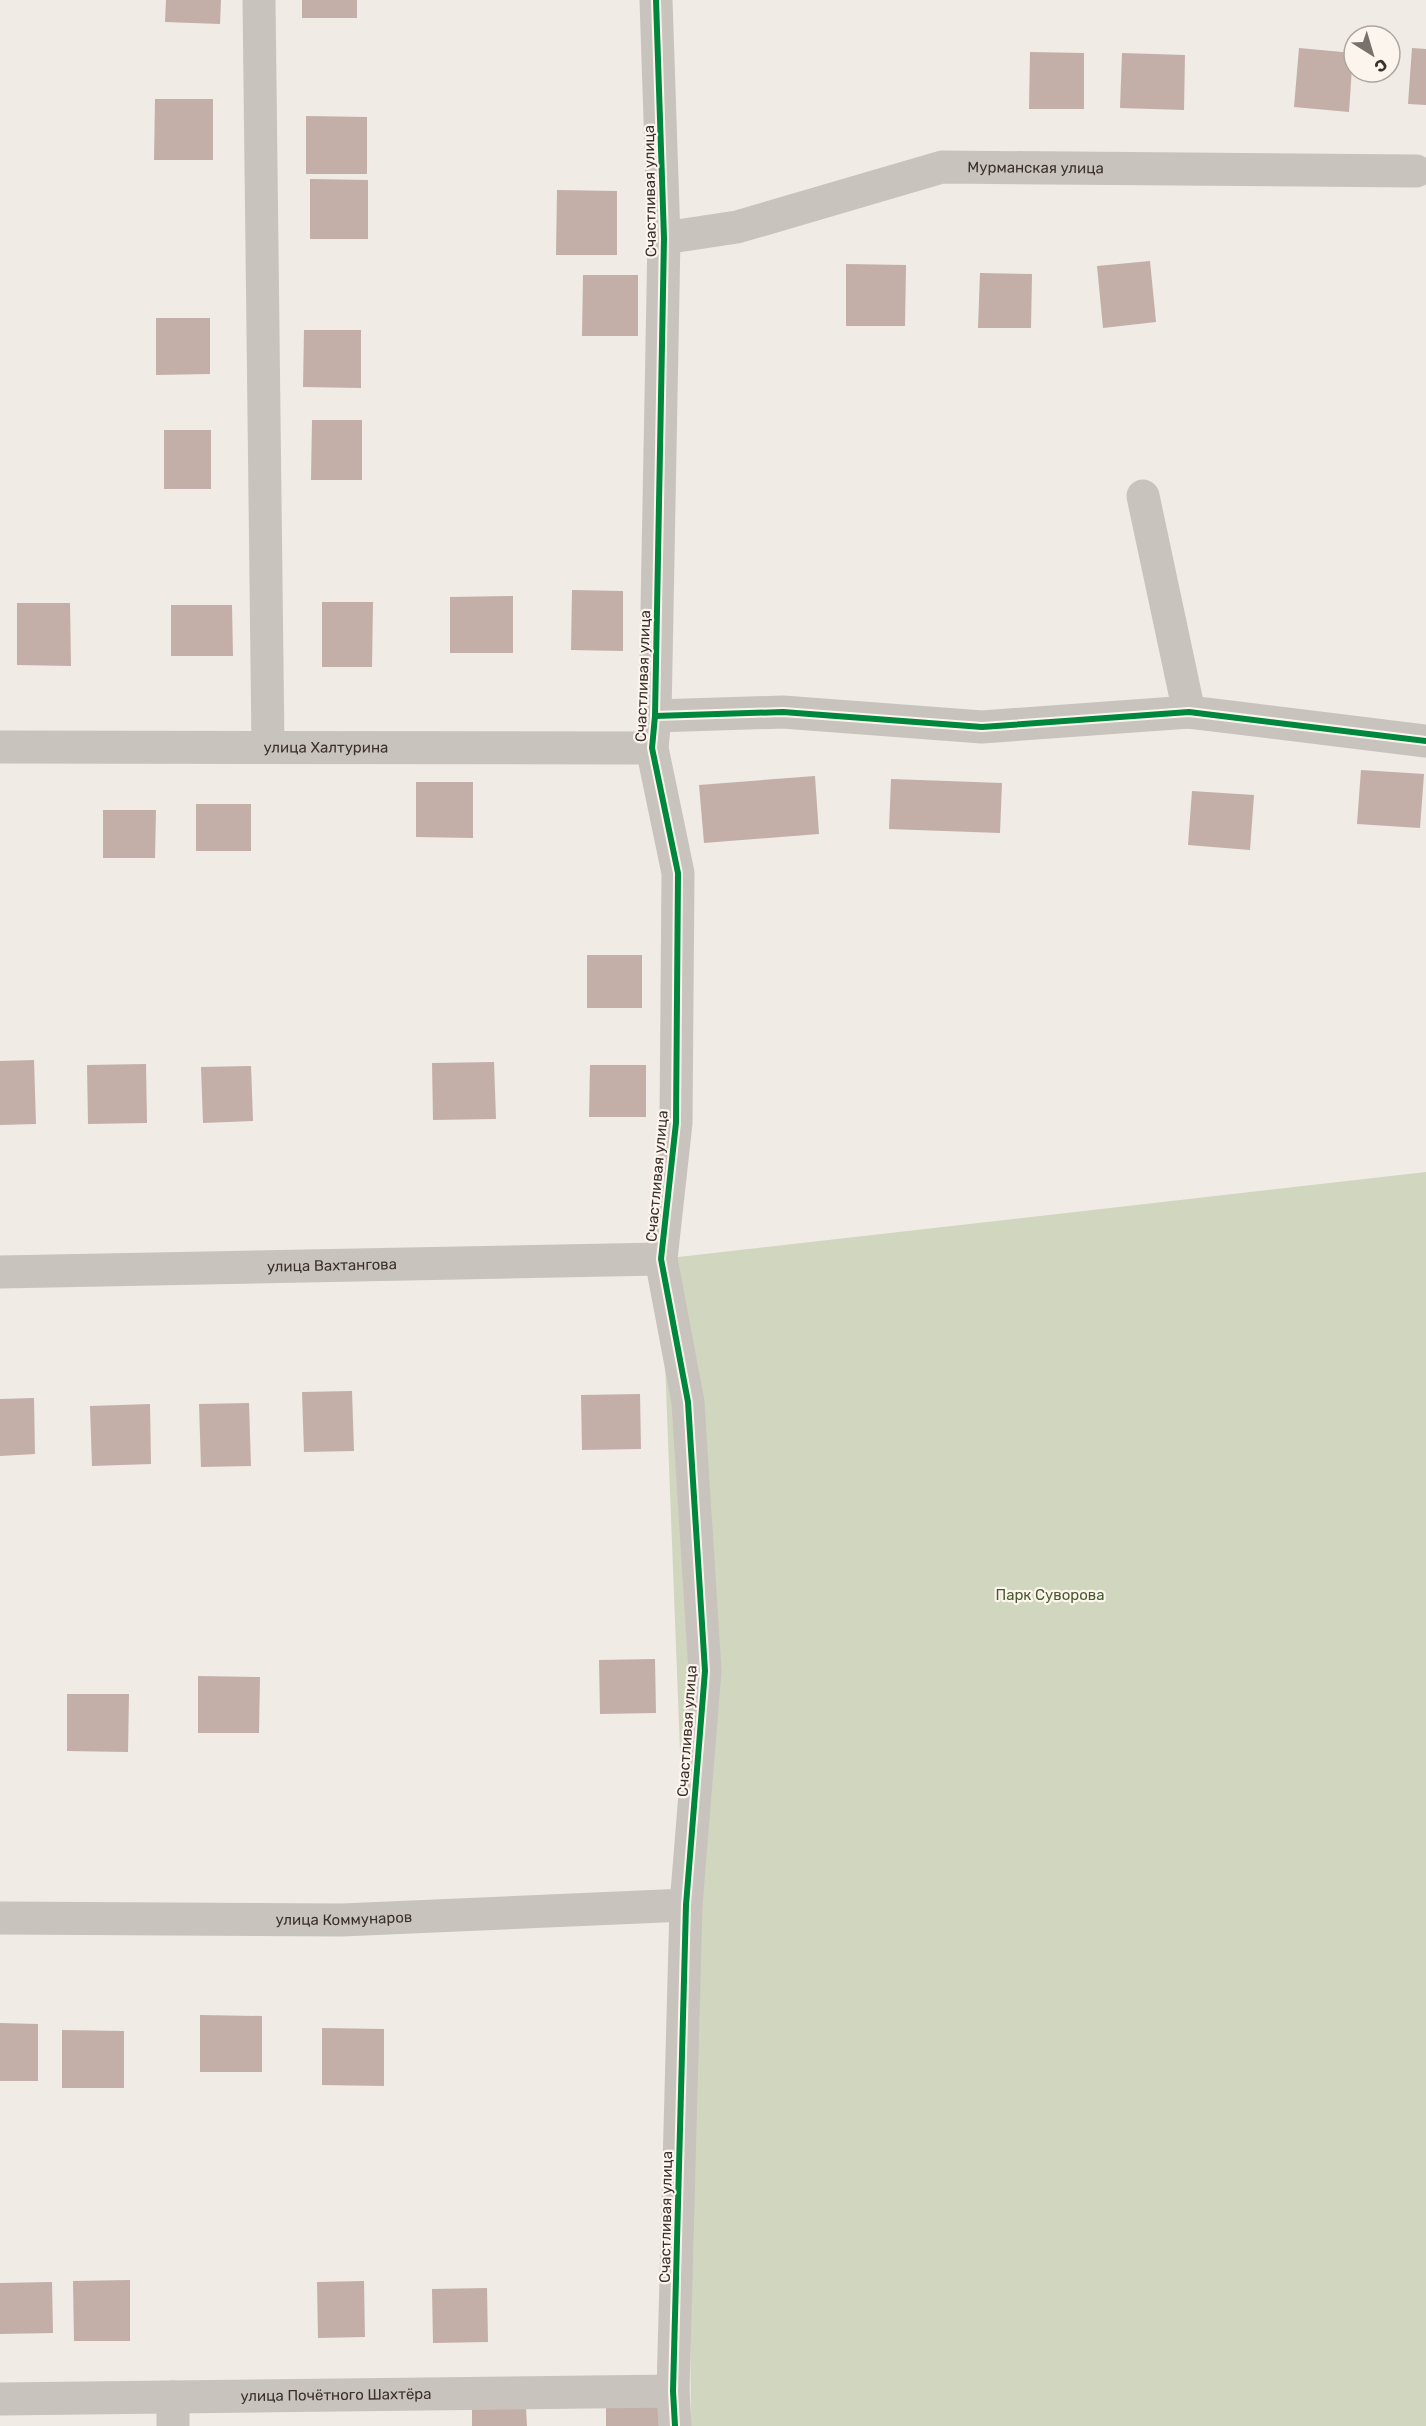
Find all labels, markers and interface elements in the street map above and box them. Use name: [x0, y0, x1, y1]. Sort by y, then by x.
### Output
north arrow: [1342, 24, 1402, 84]
text: С: [1371, 55, 1391, 77]
street label: Счастливая улица: [640, 125, 660, 257]
street label: Мурманская улица: [967, 158, 1104, 177]
street label: Счастливая улица: [632, 610, 654, 742]
street label: улица Халтурина: [264, 738, 388, 757]
street label: Счастливая улица: [642, 1109, 672, 1243]
street label: улица Вахтангова: [267, 1255, 397, 1276]
park label: Парк Суворова: [995, 1586, 1105, 1604]
street label: Счастливая улица: [673, 1665, 701, 1797]
street label: улица Коммунаров: [276, 1908, 413, 1929]
street label: Счастливая улица: [656, 2151, 676, 2283]
street label: улица Почётного Шахтёра: [240, 2385, 432, 2405]

